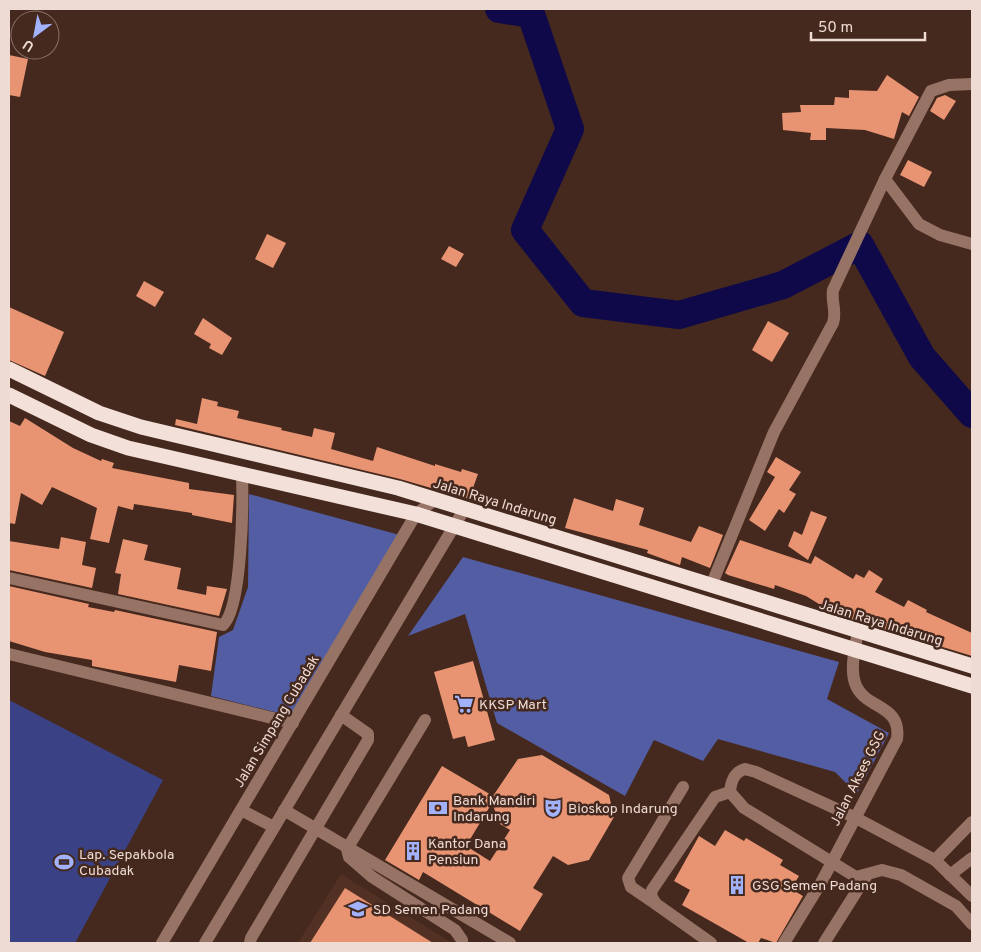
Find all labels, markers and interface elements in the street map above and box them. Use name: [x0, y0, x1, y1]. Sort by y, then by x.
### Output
north arrow: [10, 10, 60, 60]
scale bar: [811, 10, 925, 42]
text: 50 m: [818, 19, 853, 38]
text: U: [20, 35, 38, 55]
street label: Jalan Raya Indarung: [431, 476, 558, 529]
street label: Jalan Raya Indarung: [817, 597, 944, 650]
street label: Jalan Simpang Cubadak: [231, 652, 324, 791]
supermarket icon: KKSP Mart: [453, 693, 475, 715]
place label: KKSP Mart: [479, 697, 547, 714]
street label: Jalan Akses GSG: [827, 728, 890, 829]
place label: Bank Mandiri Indarung: [453, 793, 535, 826]
bank icon: Bank Mandiri Indarung: [427, 797, 449, 819]
theatre icon: Bioskop Indarung: [542, 797, 564, 819]
place label: Bioskop Indarung: [568, 801, 678, 818]
place label: Kantor Dana Pensiun: [428, 836, 506, 869]
building icon: Kantor Dana Pensiun: [402, 840, 424, 862]
place label: Lap. Sepakbola Cubadak: [79, 847, 174, 880]
sports icon: Lap. Sepakbola Cubadak: [53, 851, 75, 873]
building icon: GSG Semen Padang: [726, 874, 748, 896]
place label: GSG Semen Padang: [752, 878, 877, 895]
school or university icon: SD Semen Padang: [347, 898, 369, 920]
place label: SD Semen Padang: [373, 902, 488, 919]

